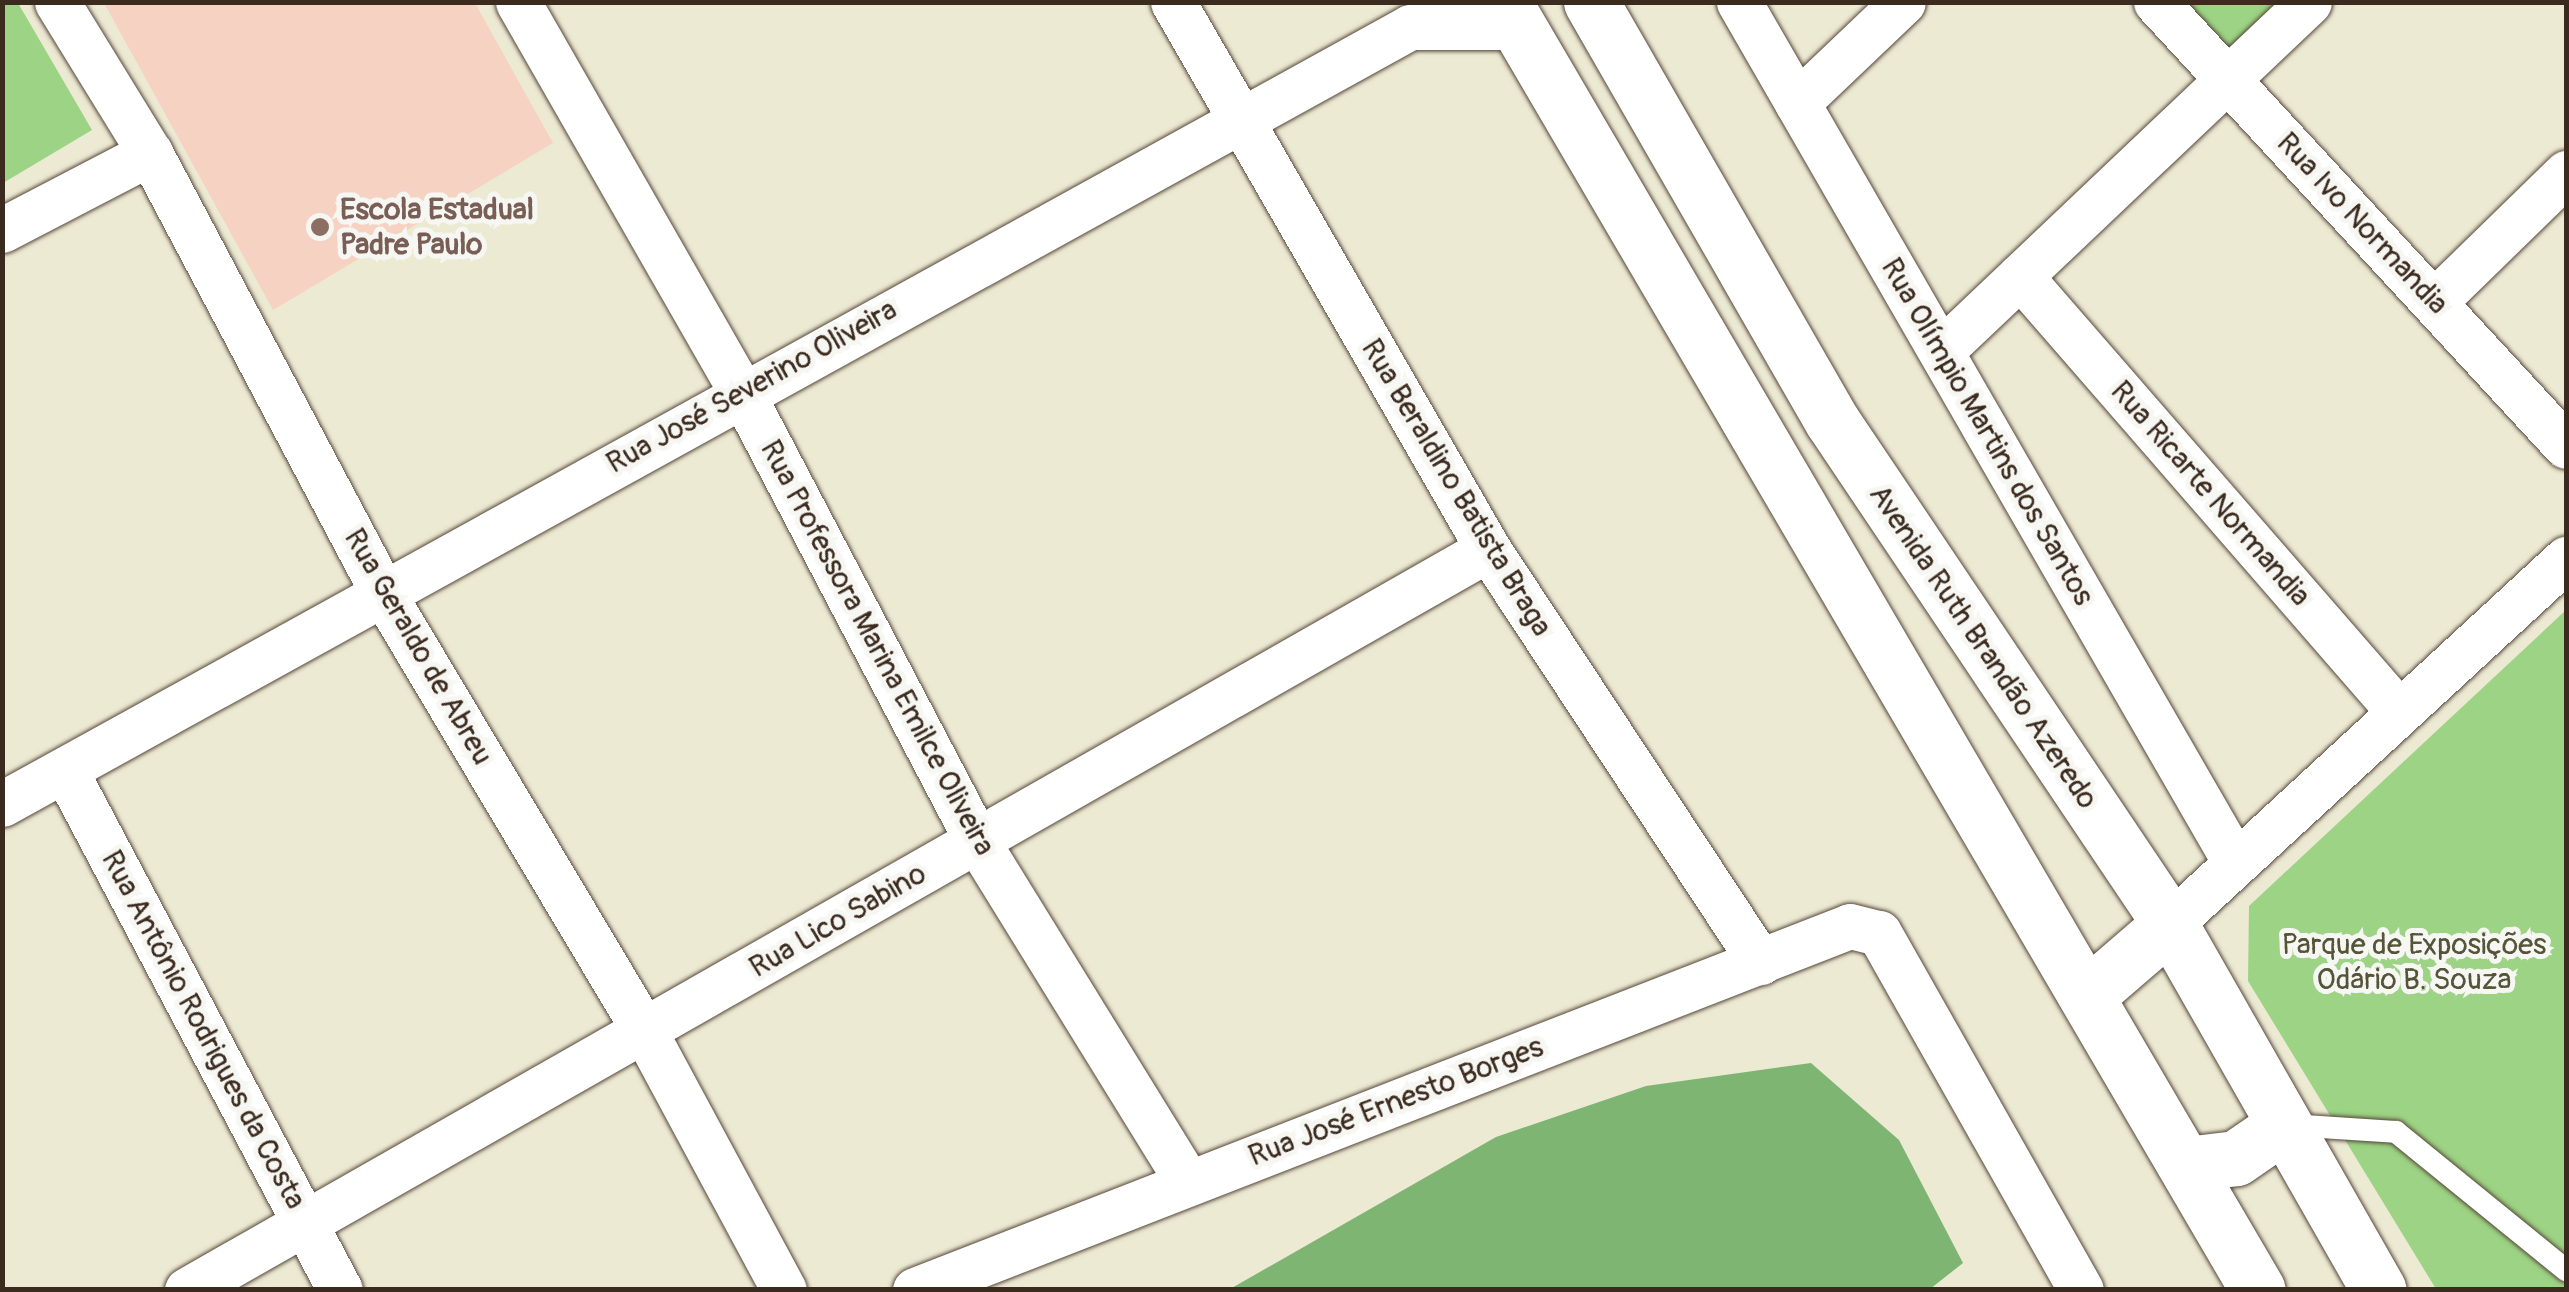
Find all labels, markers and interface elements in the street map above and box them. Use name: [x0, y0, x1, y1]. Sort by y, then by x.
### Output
street label: Rua Ivo Normandia: [2269, 126, 2455, 322]
place label: Escola Estadual Padre Paulo: [340, 192, 534, 262]
marker: Escola Estadual Padre Paulo: [309, 216, 331, 238]
street label: Rua Olímpio Martins dos Santos: [1873, 252, 2101, 612]
street label: Rua José Severino Oliveira: [600, 292, 904, 482]
street label: Rua Beraldino Batista Braga: [1353, 333, 1559, 643]
street label: Rua Ricarte Normandia: [2102, 374, 2318, 614]
street label: Rua Professora Marina Emilce Oliveira: [752, 434, 1002, 862]
street label: Avenida Ruth Brandão Azeredo: [1861, 478, 2105, 816]
street label: Rua Geraldo de Abreu: [336, 523, 500, 771]
street label: Rua Antônio Rodrigues da Costa: [93, 845, 313, 1215]
street label: Rua Lico Sabino: [743, 856, 933, 986]
park label: Parque de Exposições Odário B. Souza: [2281, 927, 2547, 998]
street label: Rua José Ernesto Borges: [1244, 1029, 1548, 1175]

